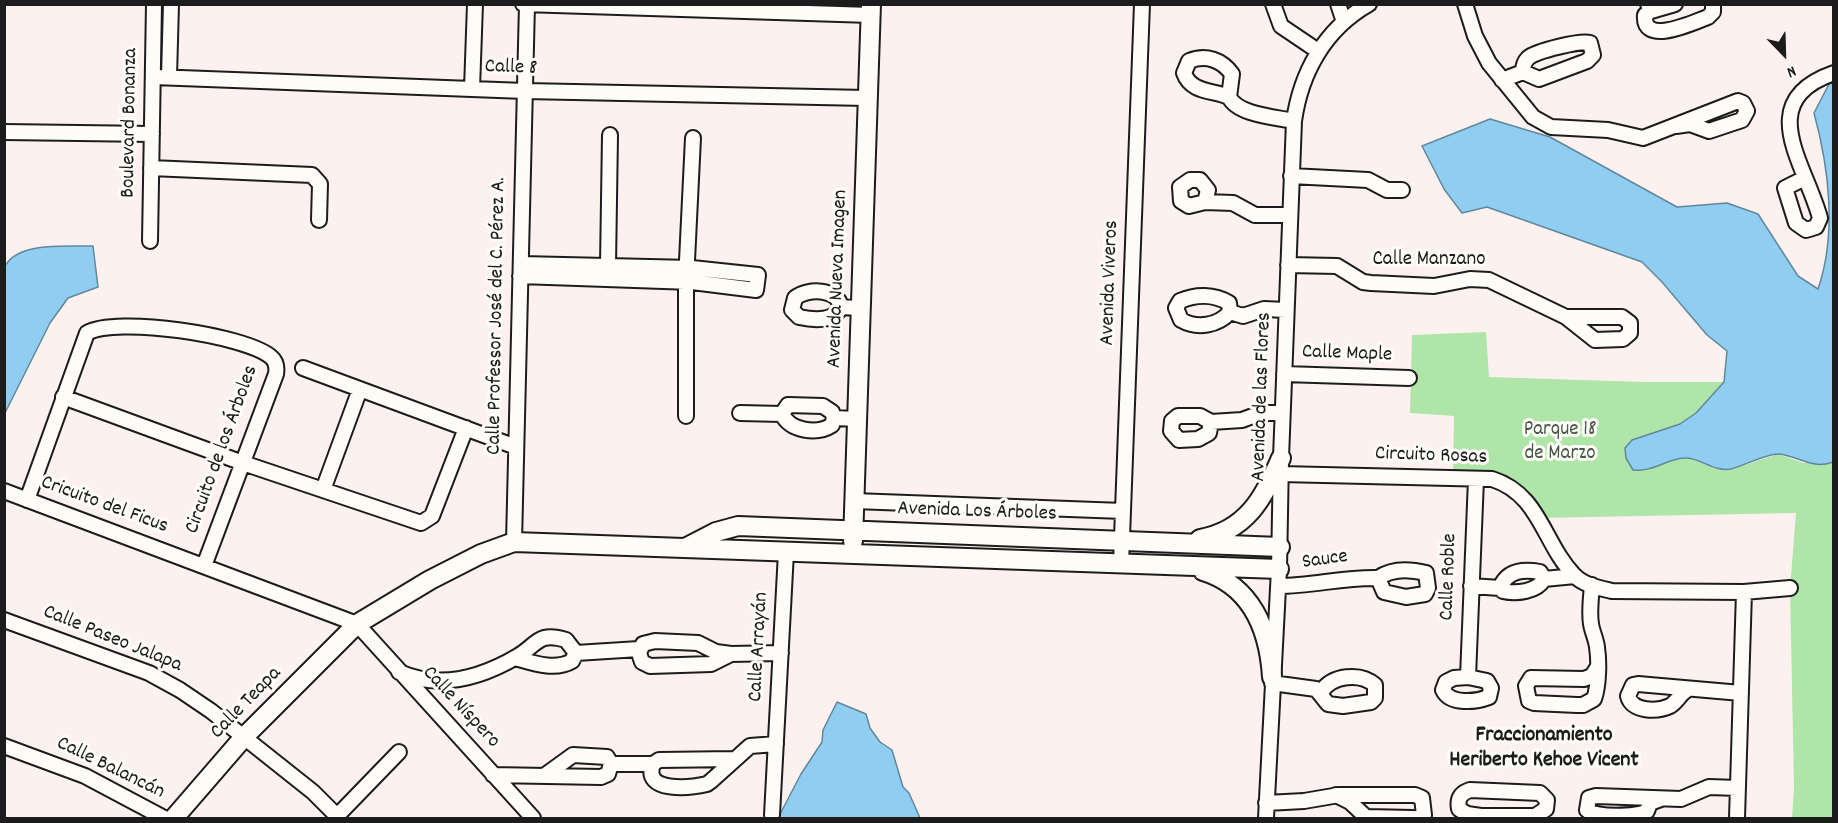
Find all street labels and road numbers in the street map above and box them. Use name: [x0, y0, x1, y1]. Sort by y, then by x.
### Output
street label: Boulevard Bonanza: [117, 48, 145, 198]
street label: Calle 8: [484, 55, 538, 83]
street label: Calle Professor José del C. Pérez A.: [483, 177, 513, 455]
street label: Avenida Nueva Imagen: [823, 189, 855, 369]
street label: Avenida Viveros: [1096, 220, 1126, 346]
street label: Calle Manzano: [1372, 248, 1486, 274]
street label: Avenida de las Flores: [1247, 312, 1279, 482]
street label: Calle Maple: [1301, 341, 1393, 369]
street label: Circuito de los Árboles: [181, 362, 265, 538]
street label: Circuito Rosas: [1374, 442, 1488, 472]
street label: Cricuito del Ficus: [37, 471, 171, 541]
street label: Avenida Los Árboles: [897, 498, 1057, 528]
street label: Calle Roble: [1436, 533, 1464, 621]
street label: Sauce: [1301, 545, 1349, 577]
street label: Calle Arrayán: [745, 591, 775, 703]
street label: Calle Paseo Jalapa: [39, 601, 185, 679]
street label: Calle Teapa: [206, 662, 288, 746]
street label: Calle Níspero: [416, 662, 504, 754]
street label: Calle Balancán: [52, 732, 168, 806]

